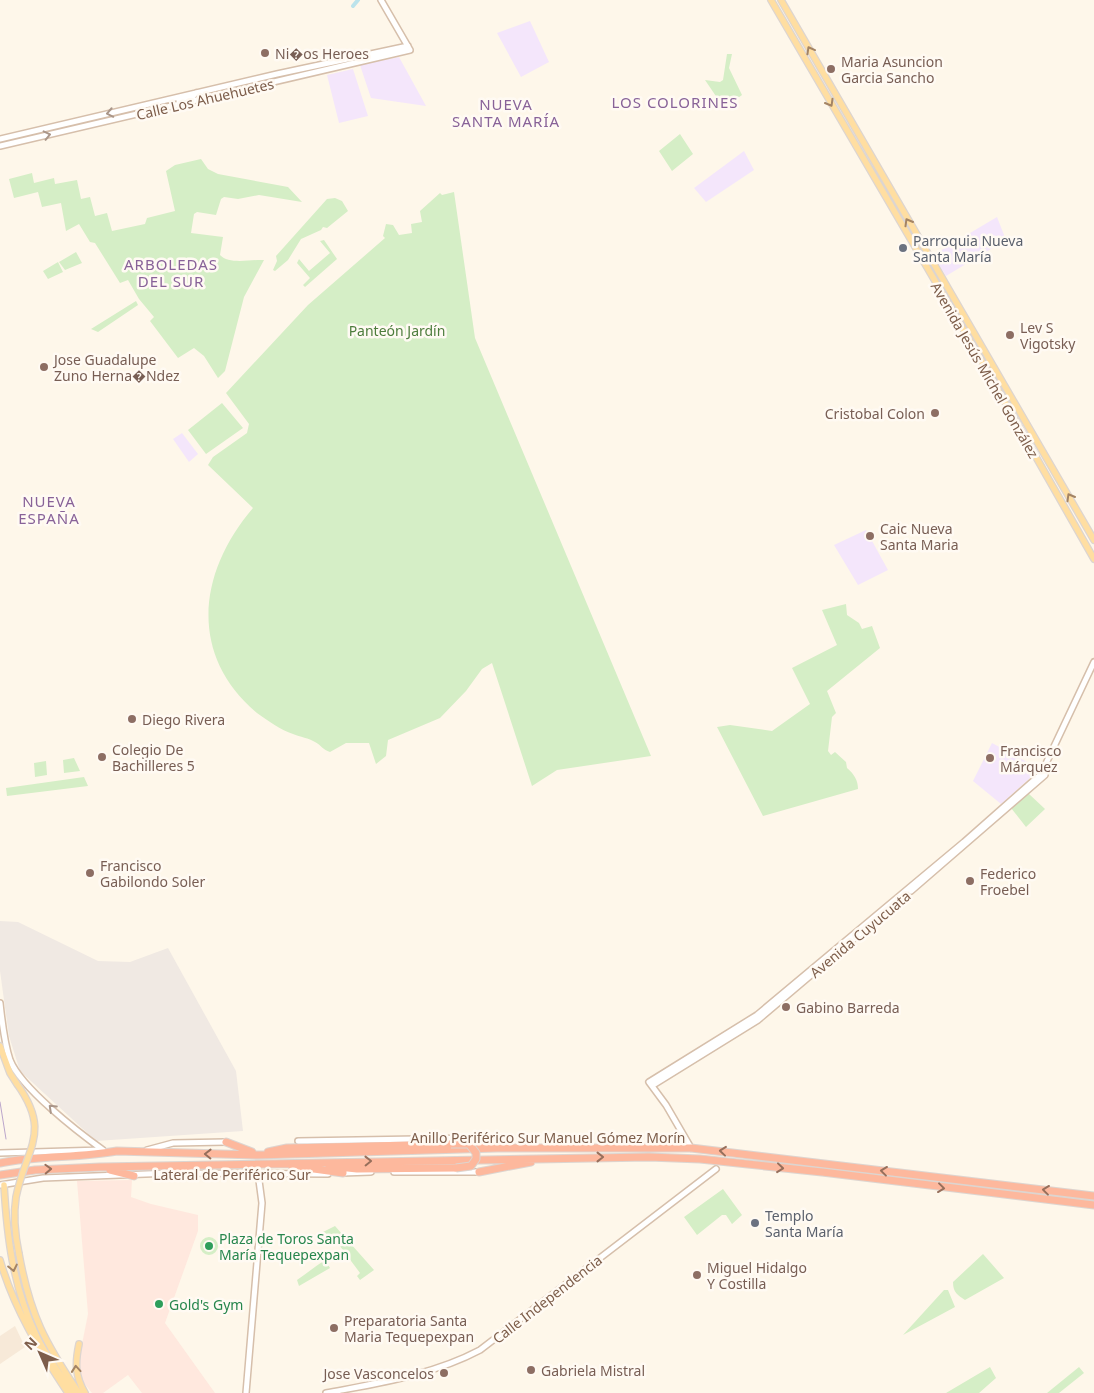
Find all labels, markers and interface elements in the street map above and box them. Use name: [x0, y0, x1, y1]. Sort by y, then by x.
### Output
place label: Ni�os Heroes: [275, 44, 369, 63]
marker: Ni�os Heroes: [259, 47, 271, 59]
one-way arrow: [806, 47, 816, 56]
place label: Maria Asuncion Garcia Sancho: [841, 52, 943, 87]
marker: Maria Asuncion Garcia Sancho: [825, 63, 837, 75]
street label: Calle Los Ahuehuetes: [134, 74, 276, 124]
district label: LOS COLORINES: [612, 92, 738, 112]
district label: NUEVA SANTA MARÍA: [452, 94, 560, 131]
one-way arrow: [823, 98, 833, 107]
one-way arrow: [106, 107, 115, 118]
one-way arrow: [43, 130, 52, 141]
one-way arrow: [904, 218, 914, 227]
place label: Parroquia Nueva Santa María: [913, 231, 1023, 266]
marker: Parroquia Nueva Santa María: [897, 242, 909, 254]
district label: ARBOLEDAS DEL SUR: [124, 254, 218, 291]
street label: Avenida Jesús Michel González: [927, 279, 1044, 462]
place label: Lev S Vigotsky: [1020, 318, 1076, 353]
park label: Panteón Jardín: [349, 321, 445, 340]
marker: Lev S Vigotsky: [1004, 329, 1016, 341]
place label: Jose Guadalupe Zuno Herna�Ndez: [52, 350, 180, 385]
marker: Jose Guadalupe Zuno Herna�Ndez: [38, 361, 50, 373]
place label: Cristobal Colon: [825, 404, 925, 423]
marker: Cristobal Colon: [929, 407, 941, 419]
district label: NUEVA ESPAÑA: [18, 491, 80, 528]
one-way arrow: [1066, 494, 1076, 503]
place label: Caic Nueva Santa Maria: [880, 519, 959, 554]
marker: Caic Nueva Santa Maria: [864, 530, 876, 542]
place label: Diego Rivera: [142, 710, 225, 729]
marker: Diego Rivera: [126, 713, 138, 725]
place label: Colegio De Bachilleres 5: [112, 740, 195, 775]
place label: Francisco Márquez: [1000, 741, 1062, 776]
marker: Colegio De Bachilleres 5: [96, 751, 108, 763]
marker: Francisco Márquez: [984, 752, 996, 764]
place label: Francisco Gabilondo Soler: [100, 856, 205, 891]
place label: Federico Froebel: [980, 864, 1036, 899]
marker: Francisco Gabilondo Soler: [84, 867, 96, 879]
marker: Federico Froebel: [964, 875, 976, 887]
street label: Avenida Cuyucuata: [806, 886, 914, 982]
place label: Gabino Barreda: [796, 998, 900, 1017]
marker: Gabino Barreda: [780, 1001, 792, 1013]
one-way arrow: [49, 1105, 58, 1114]
street label: Anillo Periférico Sur Manuel Gómez Morín: [411, 1128, 685, 1147]
one-way arrow: [719, 1146, 727, 1157]
one-way arrow: [204, 1148, 212, 1159]
one-way arrow: [596, 1152, 604, 1163]
one-way arrow: [364, 1156, 372, 1166]
one-way arrow: [776, 1162, 784, 1173]
one-way arrow: [45, 1164, 53, 1175]
street label: Lateral de Periférico Sur: [153, 1165, 311, 1184]
one-way arrow: [880, 1166, 889, 1176]
one-way arrow: [937, 1182, 945, 1193]
one-way arrow: [1041, 1185, 1049, 1196]
place label: Templo Santa María: [765, 1206, 844, 1241]
marker: Templo Santa María: [749, 1217, 761, 1229]
place label: Plaza de Toros Santa María Tequepexpan: [219, 1229, 354, 1264]
marker: Plaza de Toros Santa María Tequepexpan: [203, 1240, 215, 1252]
street label: Calle Independencia: [488, 1250, 606, 1348]
place label: Miguel Hidalgo Y Costilla: [707, 1258, 807, 1293]
one-way arrow: [7, 1264, 18, 1272]
marker: Miguel Hidalgo Y Costilla: [691, 1269, 703, 1281]
place label: Gold's Gym: [169, 1295, 243, 1314]
marker: Gold's Gym: [153, 1298, 165, 1310]
place label: Preparatoria Santa Maria Tequepexpan: [344, 1311, 474, 1346]
marker: Preparatoria Santa Maria Tequepexpan: [328, 1322, 340, 1334]
north arrow: [15, 1328, 65, 1378]
text: N: [20, 1333, 41, 1354]
place label: Gabriela Mistral: [541, 1361, 645, 1380]
place label: Jose Vasconcelos: [322, 1364, 434, 1383]
marker: Gabriela Mistral: [525, 1364, 537, 1376]
one-way arrow: [71, 1365, 82, 1373]
marker: Jose Vasconcelos: [438, 1367, 450, 1379]

